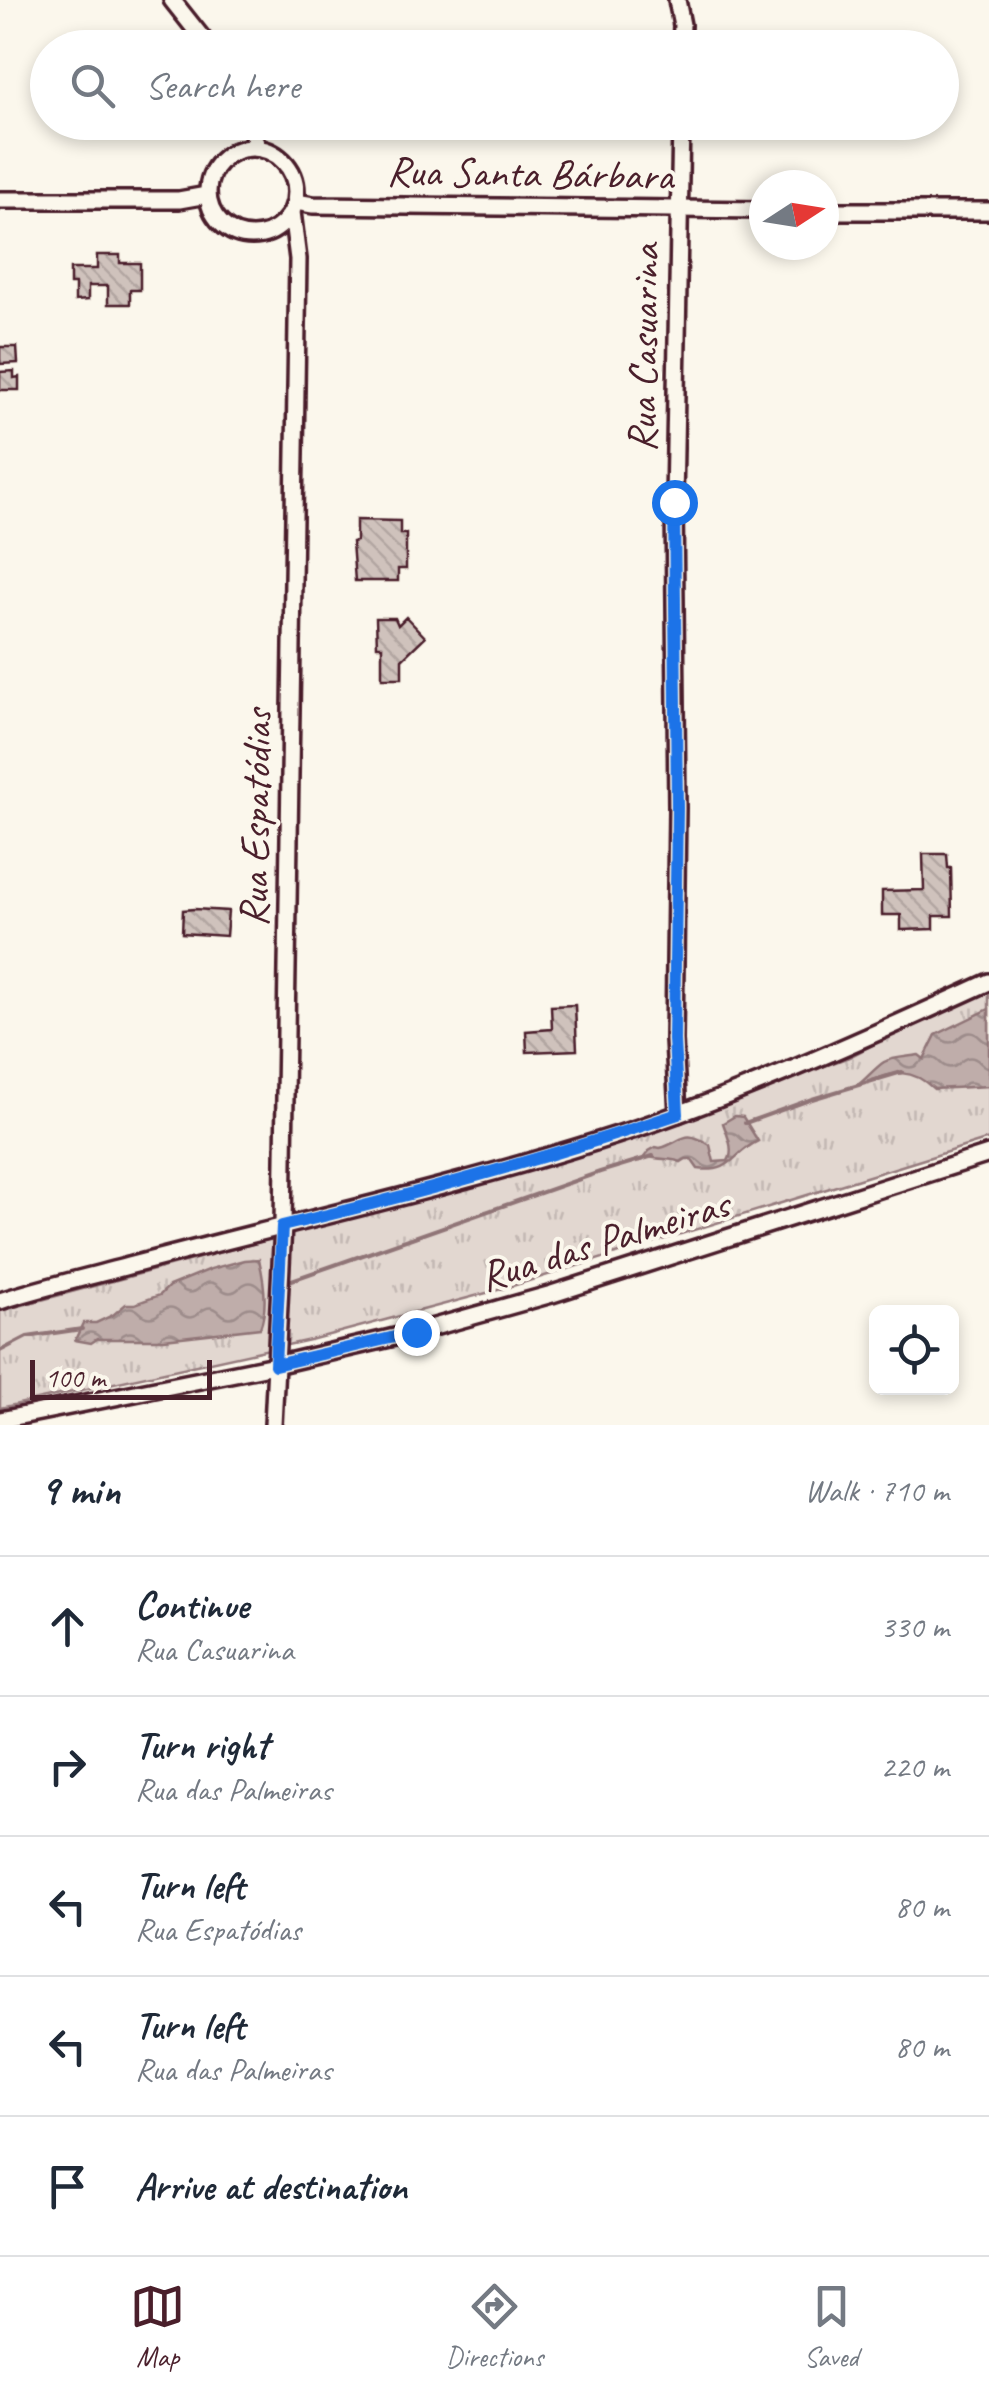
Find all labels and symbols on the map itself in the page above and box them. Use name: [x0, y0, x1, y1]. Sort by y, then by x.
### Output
street label: Rua Santa Bárbara: [386, 145, 677, 203]
north arrow: [749, 170, 839, 260]
street label: Rua Casuarina: [615, 241, 672, 453]
route start: [652, 480, 698, 526]
street label: Rua Espatódias: [227, 705, 284, 927]
street label: Rua das Palmeiras: [473, 1176, 739, 1304]
route end: [394, 1310, 440, 1356]
scale bar: [30, 1355, 212, 1400]

